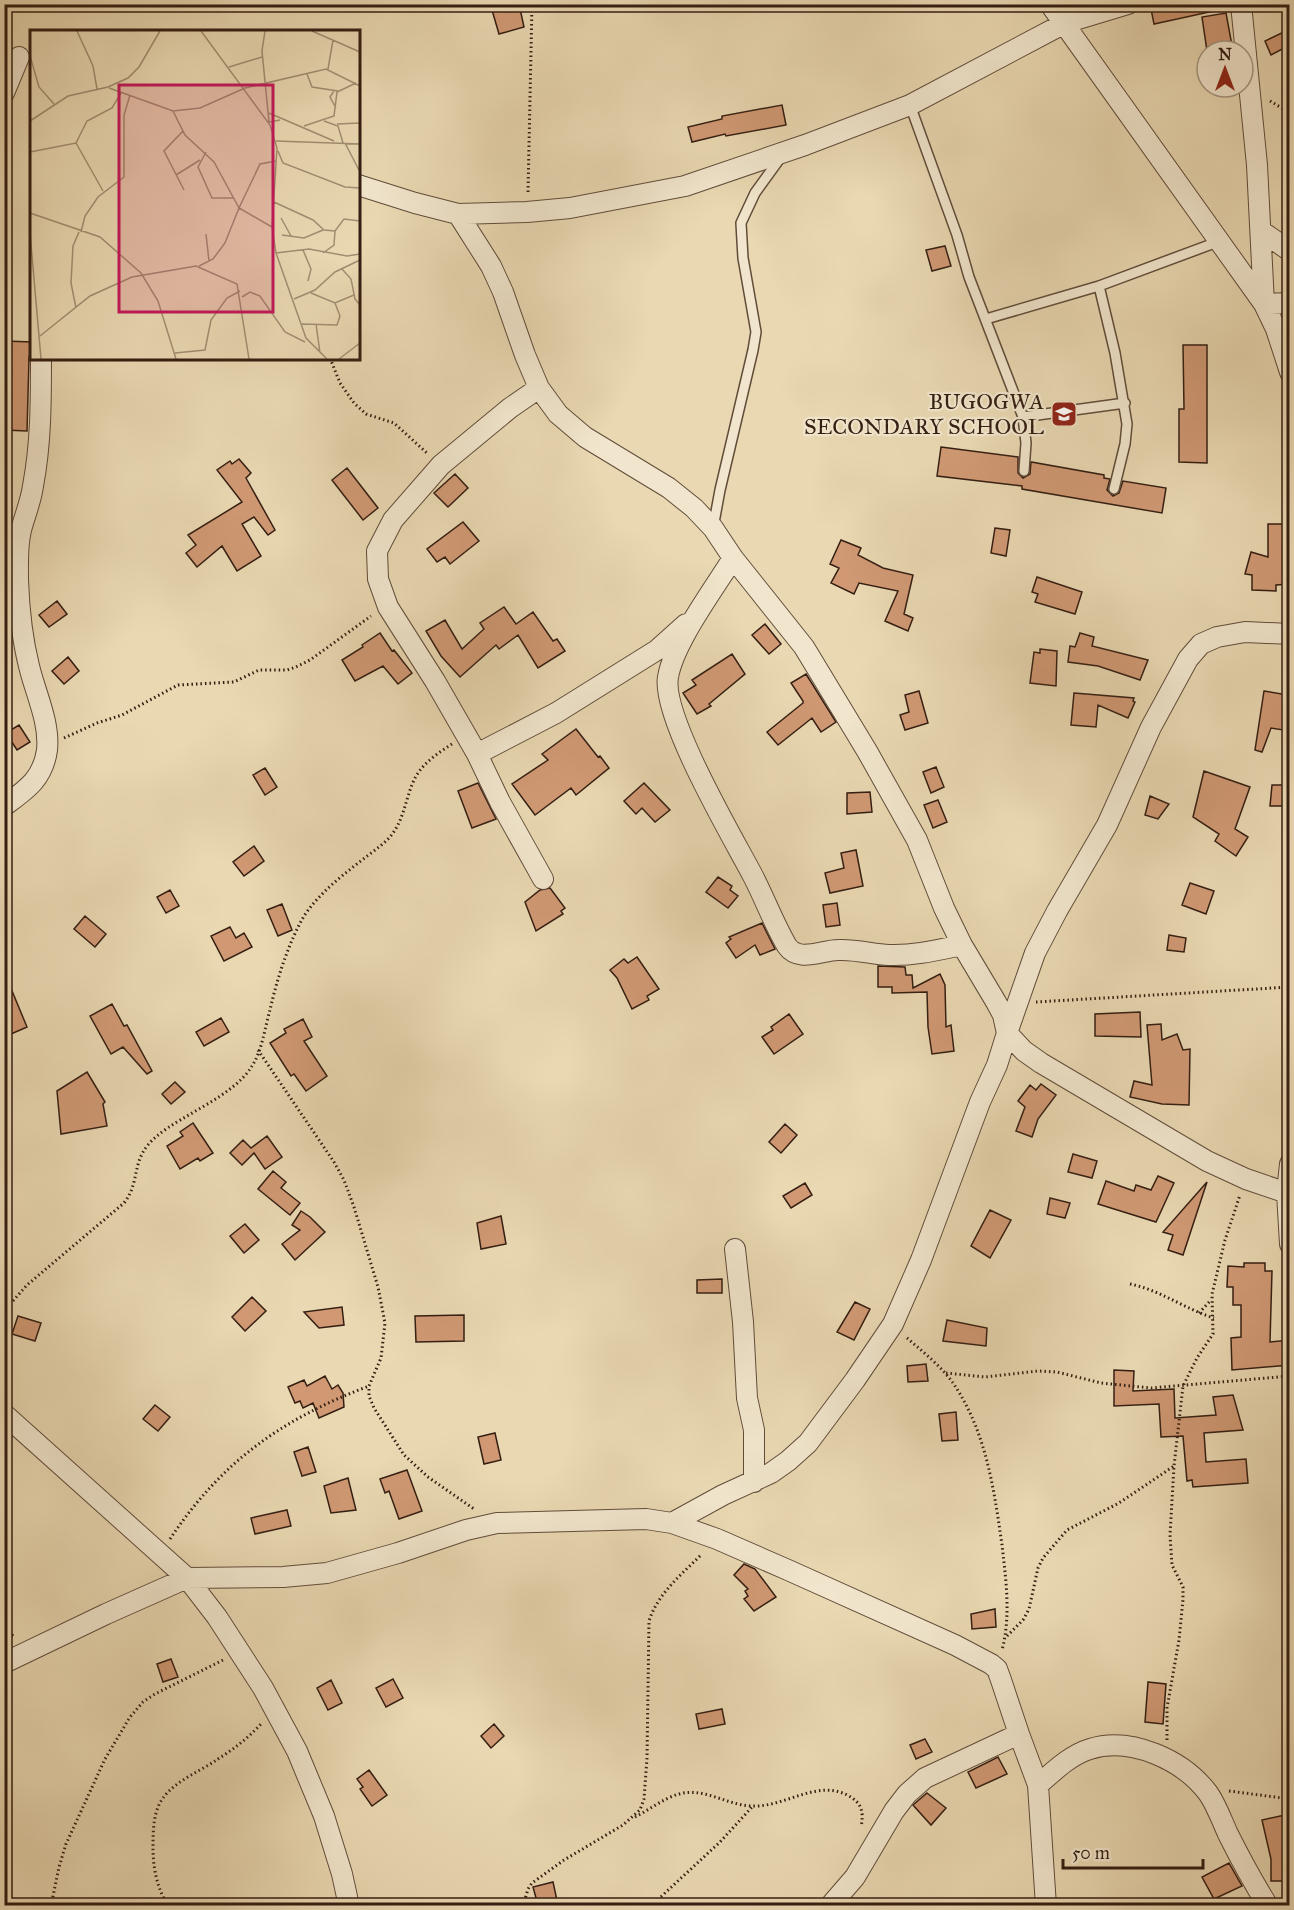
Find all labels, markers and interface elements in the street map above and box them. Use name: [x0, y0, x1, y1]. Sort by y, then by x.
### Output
inset map: [30, 30, 360, 360]
north arrow: [1195, 39, 1255, 99]
text: N: [1218, 45, 1232, 64]
place label: BUGOGWA SECONDARY SCHOOL: [804, 388, 1044, 440]
school or university icon: BUGOGWA SECONDARY SCHOOL: [1049, 399, 1079, 429]
scale bar: [1063, 1832, 1202, 1870]
text: 50 m: [1072, 1842, 1110, 1864]

